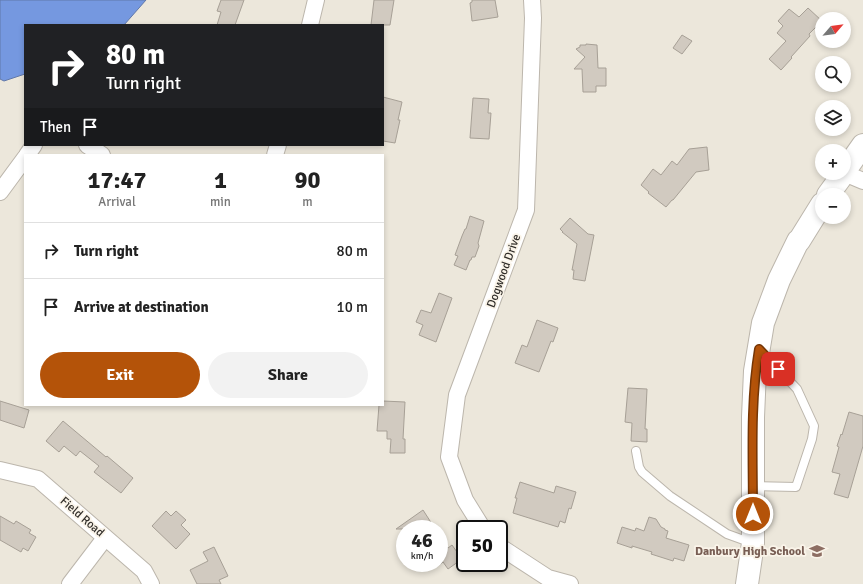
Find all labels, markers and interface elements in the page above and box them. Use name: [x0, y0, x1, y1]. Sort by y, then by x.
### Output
north arrow: [815, 12, 851, 48]
map controls: [815, 12, 851, 224]
text: 80 m: [106, 38, 165, 72]
icon: right: [40, 40, 92, 92]
button: search: [815, 56, 851, 92]
text: Turn right: [106, 72, 181, 94]
button: layers: [815, 100, 851, 136]
icon: arrive: [79, 116, 101, 138]
text: Then: [40, 118, 71, 136]
button: +: [815, 144, 851, 180]
text: 17:47: [88, 165, 146, 195]
text: 1: [214, 165, 227, 195]
text: 90: [295, 165, 320, 195]
button: −: [815, 188, 851, 224]
text: Arrival: [98, 194, 136, 210]
text: min: [210, 194, 231, 210]
text: m: [302, 194, 313, 210]
street label: Dogwood Drive: [484, 232, 524, 310]
icon: right: [40, 240, 62, 262]
text: Turn right: [74, 242, 139, 260]
text: 80 m: [337, 242, 368, 260]
icon: arrive: [40, 296, 62, 318]
text: Arrive at destination: [74, 298, 209, 316]
text: 10 m: [337, 298, 368, 316]
button: Exit: [40, 352, 200, 398]
button: Share: [208, 352, 368, 398]
pin: [761, 352, 795, 386]
icon: arrive: [767, 358, 789, 380]
position arrow: [732, 493, 774, 535]
street label: Field Road: [57, 494, 107, 540]
speed limit sign: 50: [456, 520, 508, 572]
text: 46: [411, 528, 433, 553]
school or university icon: Danbury High School: [808, 542, 826, 560]
place label: Danbury High School: [695, 544, 805, 559]
text: km/h: [411, 550, 433, 562]

